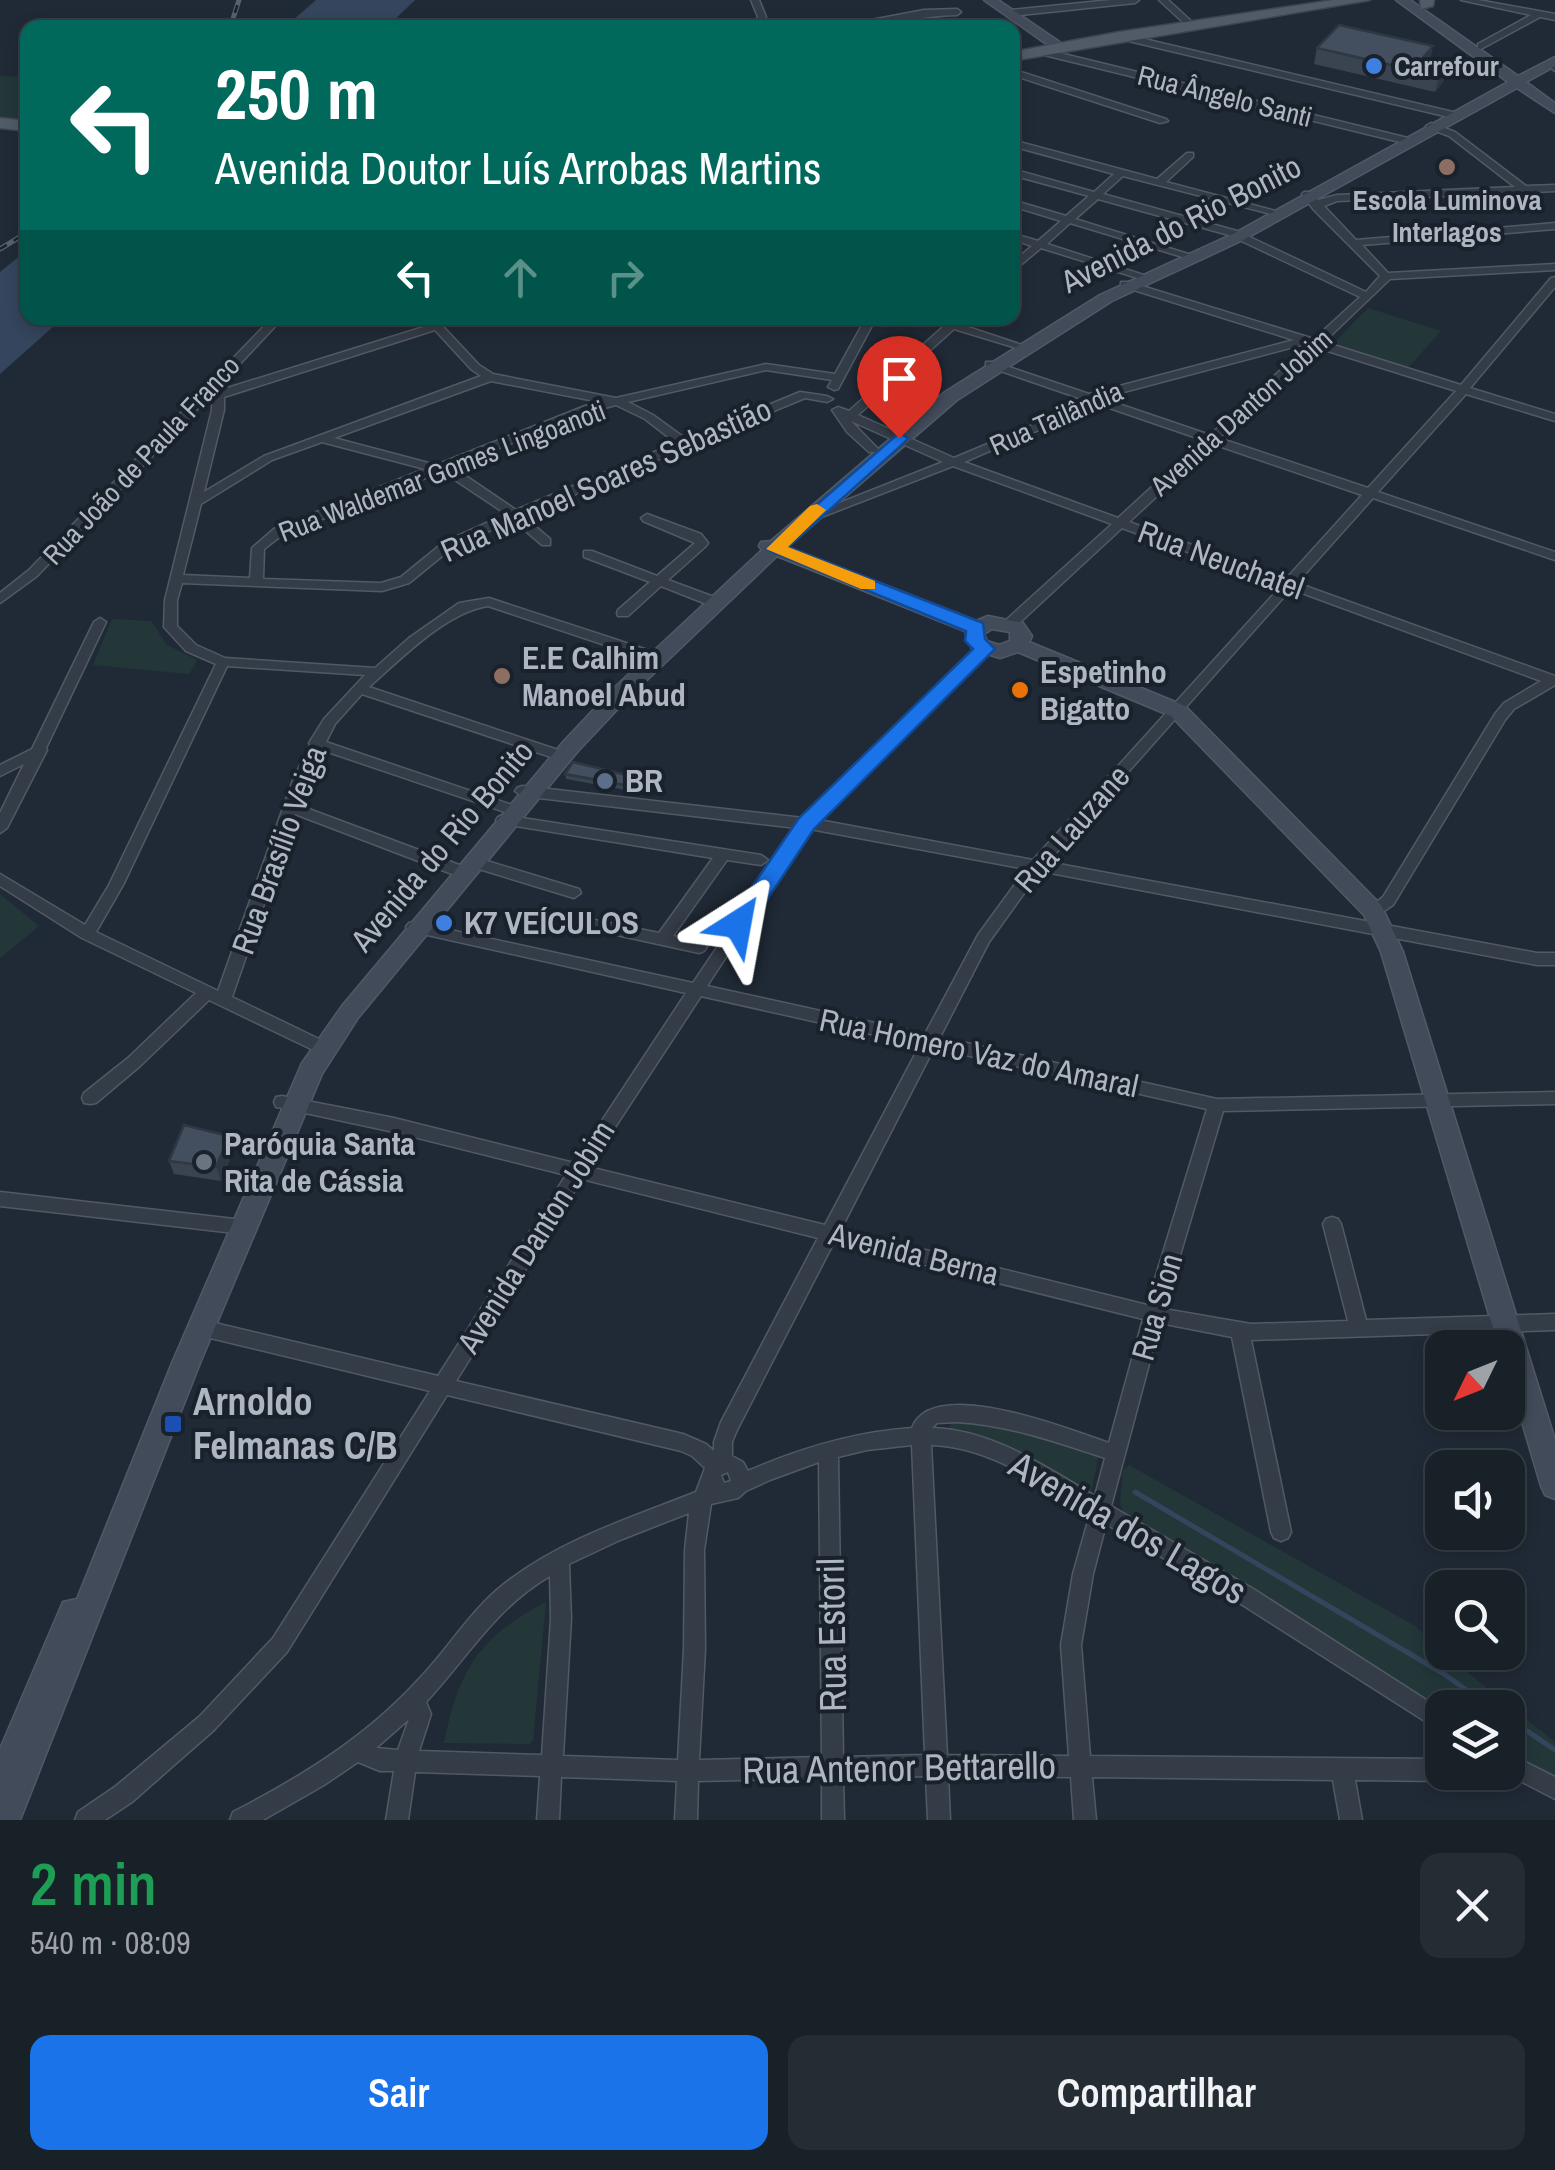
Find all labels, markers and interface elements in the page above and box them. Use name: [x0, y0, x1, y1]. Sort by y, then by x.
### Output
text: 250 m: [215, 47, 378, 141]
place label: Carrefour: [1394, 47, 1499, 85]
marker: Carrefour: [1363, 55, 1385, 77]
street label: Rua Ângelo Santi: [1134, 56, 1316, 136]
icon: left: [50, 60, 180, 190]
text: Avenida Doutor Luís Arrobas Martins: [215, 137, 822, 198]
street label: Avenida do Rio Bonito: [1053, 145, 1308, 303]
marker: Escola Luminova Interlagos: [1436, 156, 1458, 178]
place label: Escola Luminova Interlagos: [1353, 181, 1542, 251]
icon: left: [388, 250, 443, 305]
icon: ahead: [493, 250, 548, 305]
icon: right: [598, 250, 653, 305]
street label: Avenida Danton Jobim: [1141, 320, 1340, 505]
pin: [857, 336, 942, 439]
street label: Rua João de Paula Franco: [34, 347, 248, 573]
icon: arrive: [872, 351, 927, 406]
street label: Rua Tailândia: [984, 372, 1129, 464]
street label: Rua Manoel Soares Sebastião: [434, 387, 778, 572]
street label: Rua Waldemar Gomes Lingoanoti: [273, 391, 611, 551]
street label: Rua Neuchatel: [1132, 510, 1310, 609]
place label: E.E Calhim Manoel Abud: [522, 636, 686, 716]
place label: Espetinho Bigatto: [1040, 650, 1167, 730]
marker: E.E Calhim Manoel Abud: [491, 665, 513, 687]
marker: Espetinho Bigatto: [1009, 679, 1031, 701]
street label: Avenida do Rio Bonito: [340, 731, 543, 961]
street label: Rua Brasílio Veiga: [221, 739, 336, 960]
street label: Rua Lauzane: [1004, 756, 1139, 902]
place label: BR: [625, 759, 663, 802]
marker: BR: [594, 770, 616, 792]
position arrow: [686, 872, 790, 976]
place label: K7 VEÍCULOS: [464, 901, 639, 944]
marker: K7 VEÍCULOS: [433, 912, 455, 934]
street label: Rua Homero Vaz do Amaral: [816, 998, 1142, 1107]
street label: Avenida Danton Jobim: [446, 1112, 624, 1362]
place label: Paróquia Santa Rita de Cássia: [224, 1122, 415, 1202]
marker: Paróquia Santa Rita de Cássia: [193, 1151, 215, 1173]
street label: Avenida Berna: [824, 1211, 1004, 1295]
street label: Rua Sion: [1121, 1248, 1192, 1365]
north arrow: [1425, 1330, 1525, 1430]
map controls: [1425, 1330, 1525, 1790]
place label: Arnoldo Felmanas C/B: [193, 1376, 398, 1471]
marker: Arnoldo Felmanas C/B: [162, 1413, 184, 1435]
street label: Avenida dos Lagos: [999, 1438, 1256, 1616]
button: sound: [1425, 1450, 1525, 1550]
street label: Rua Estoril: [805, 1558, 858, 1713]
button: search: [1425, 1570, 1525, 1670]
button: layers: [1425, 1690, 1525, 1790]
street label: Rua Antenor Bettarello: [742, 1739, 1056, 1796]
text: 2 min: [30, 1843, 157, 1924]
button: close: [1420, 1853, 1525, 1958]
text: 540 m · 08:09: [30, 1921, 190, 1964]
button: Sair: [30, 2035, 768, 2150]
button: Compartilhar: [788, 2035, 1525, 2150]

